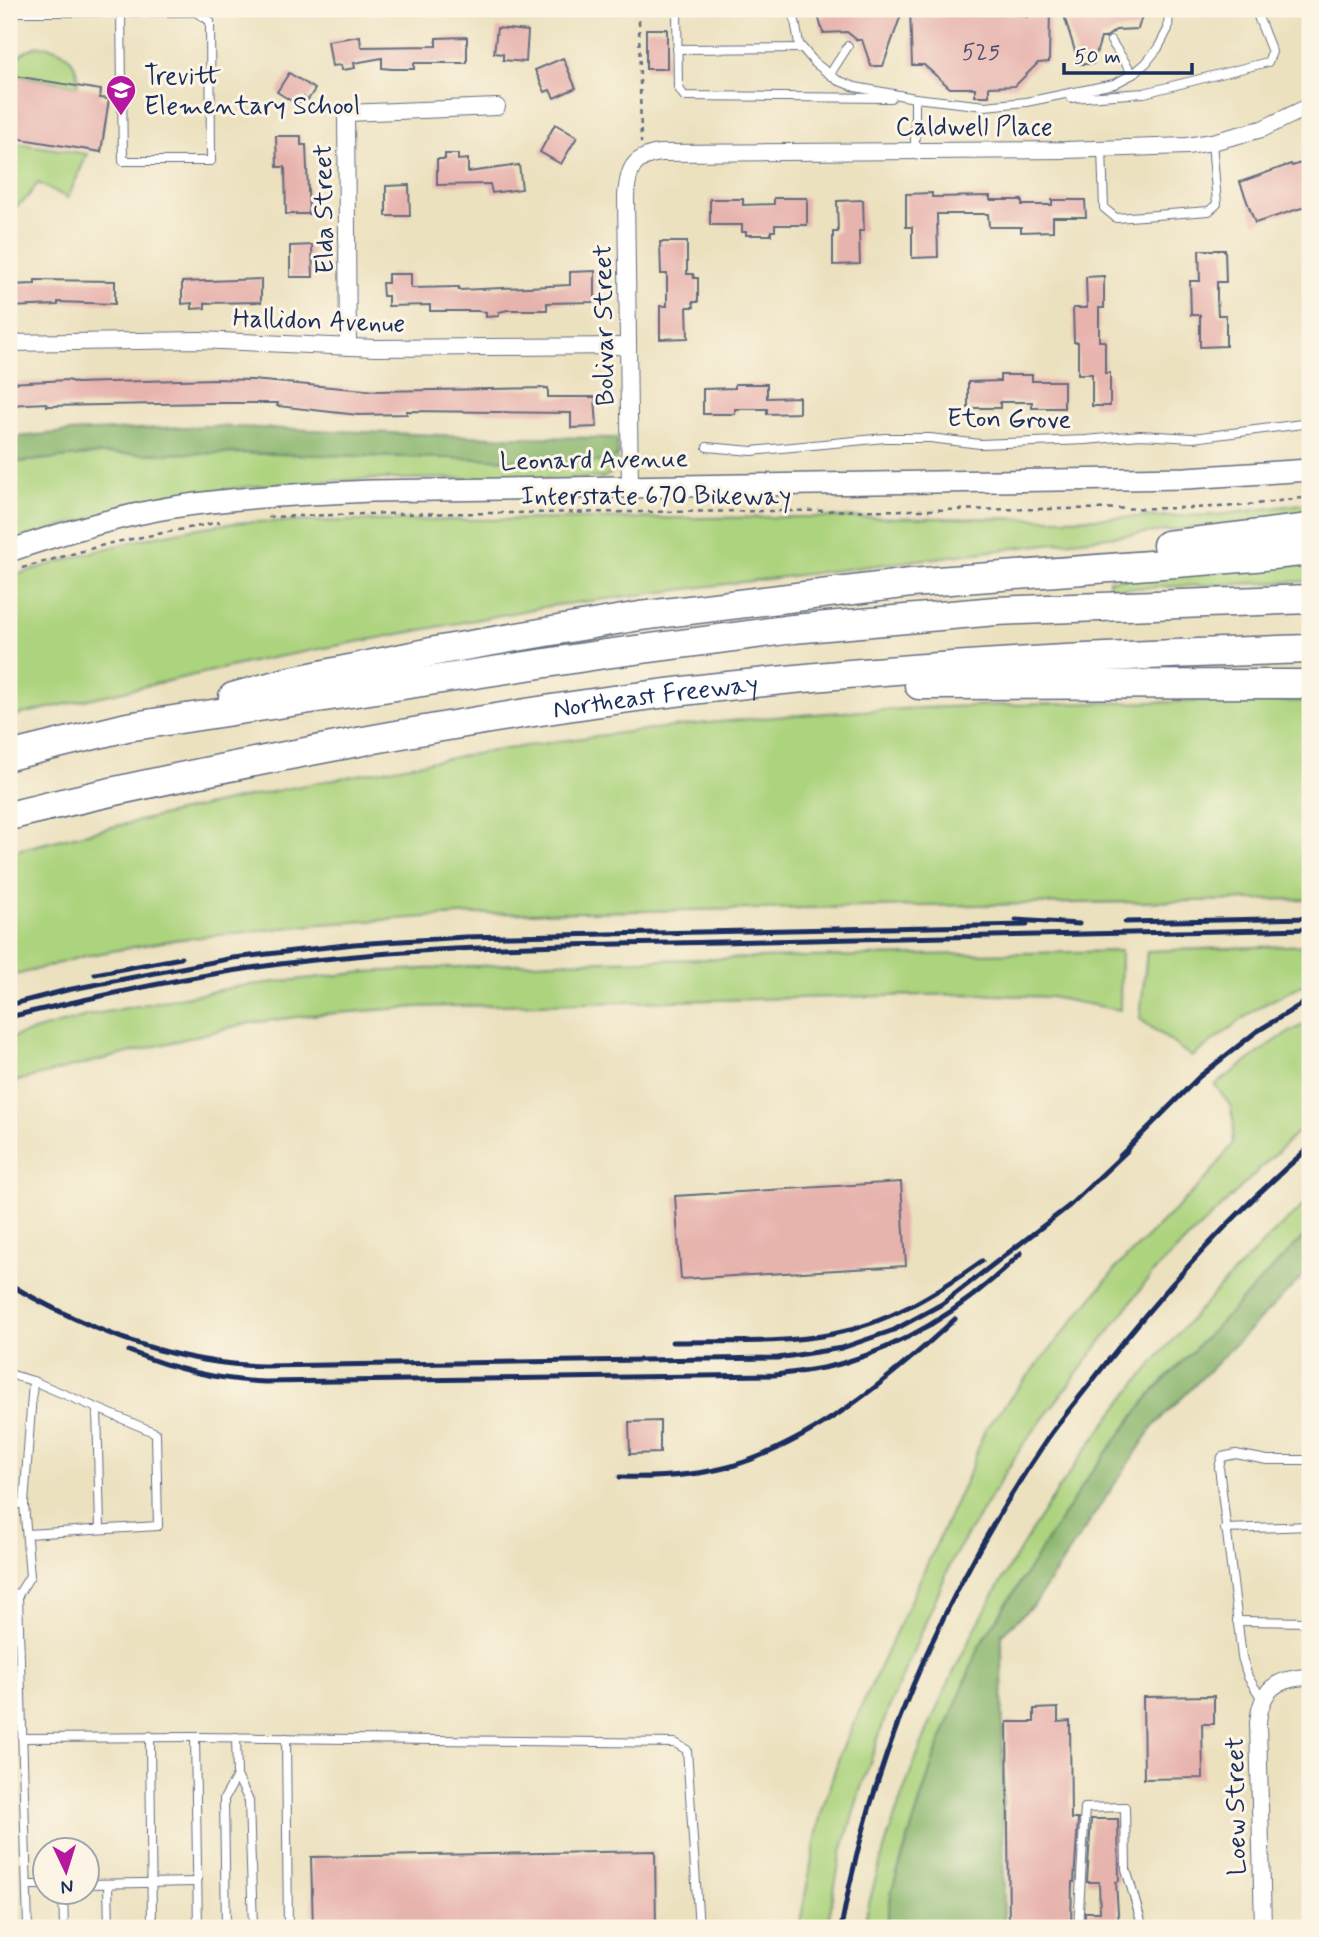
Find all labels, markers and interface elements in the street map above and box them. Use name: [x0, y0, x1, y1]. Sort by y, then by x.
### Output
scale bar: [1064, 32, 1191, 76]
house number: 525: [962, 38, 1000, 68]
text: 50 m: [1074, 43, 1121, 71]
place label: Trevitt Elementary School: [144, 60, 360, 124]
school or university icon: Trevitt Elementary School: [104, 73, 138, 117]
street label: Caldwell Place: [895, 111, 1053, 145]
street label: Elda Street: [307, 144, 343, 274]
street label: Bolivar Street: [587, 244, 623, 406]
street label: Hallidon Avenue: [232, 302, 406, 342]
street label: Eton Grove: [946, 402, 1072, 438]
street label: Leonard Avenue: [500, 442, 689, 480]
street label: Interstate 670 Bikeway: [521, 480, 791, 514]
street label: Northeast Freeway: [551, 668, 760, 728]
street label: Loew Street: [1219, 1736, 1255, 1876]
north arrow: [32, 1836, 102, 1906]
text: N: [60, 1874, 74, 1899]

